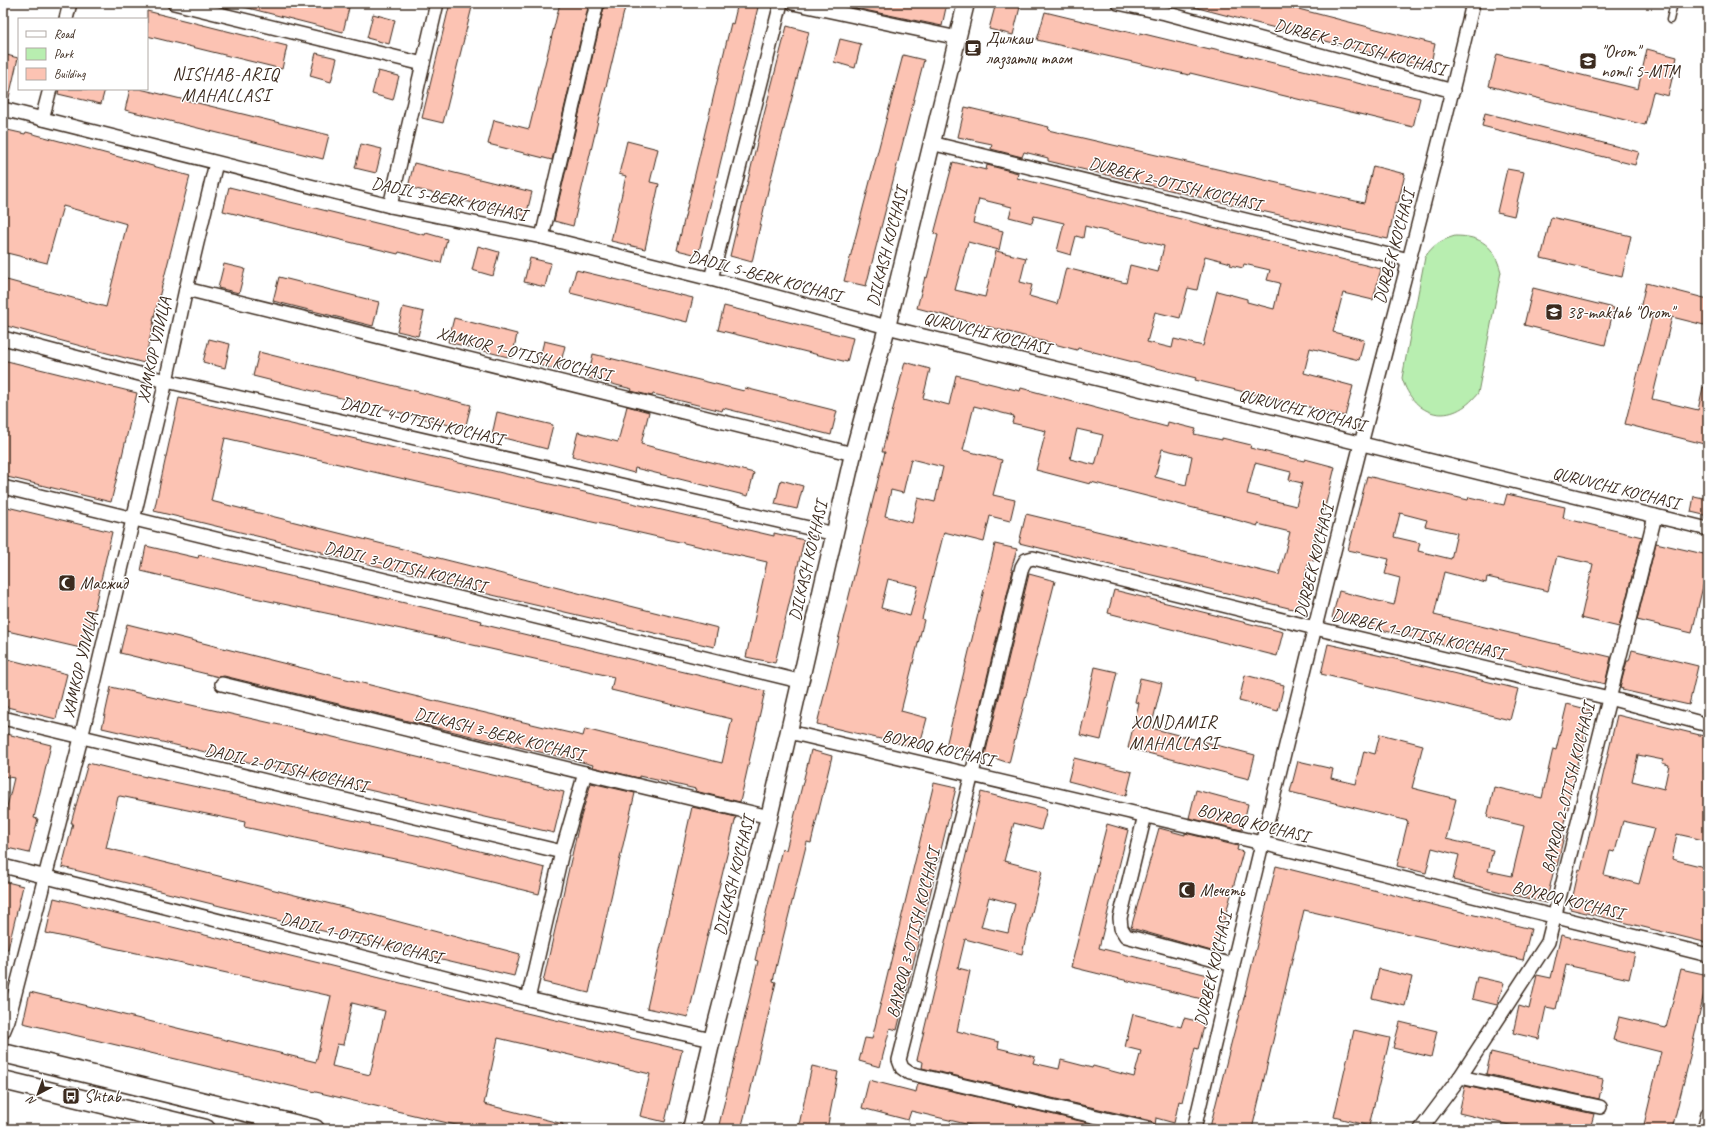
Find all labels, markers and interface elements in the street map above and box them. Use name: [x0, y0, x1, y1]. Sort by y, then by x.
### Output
street label: DURBEK 3-O'TISH KO'CHASI: [1272, 14, 1452, 81]
legend: [18, 18, 148, 90]
text: Road: [54, 26, 76, 42]
place label: Дилкаш лаззатли таом: [986, 28, 1073, 70]
cafe icon: Дилкаш лаззатли таом: [963, 38, 983, 58]
place label: "Orom" nomli 5-MTM: [1601, 41, 1681, 82]
text: Park: [54, 46, 75, 62]
school or university icon: "Orom" nomli 5-MTM: [1578, 51, 1598, 71]
district label: NISHAB-ARIQ MAHALLASI: [173, 63, 280, 106]
text: Building: [54, 66, 86, 82]
street label: DURBEK 2-O'TISH KO'CHASI: [1087, 152, 1267, 217]
street label: DADIL 5-BERK KO'CHASI: [370, 172, 532, 227]
street label: DILKASH KO'CHASI: [862, 181, 913, 309]
street label: DURBEK KO'CHASI: [1369, 184, 1420, 306]
street label: DADIL 5-BERK KO'CHASI: [686, 245, 848, 308]
street label: ХАМКОР УЛИЦА: [133, 295, 176, 405]
school or university icon: 38-maktab "Orom": [1544, 302, 1564, 322]
place label: 38-maktab "Orom": [1567, 302, 1678, 323]
street label: QURUVCHI KO'CHASI: [922, 307, 1057, 360]
street label: XAMKOR 1-O'TISH KO'CHASI: [435, 322, 617, 387]
street label: QURUVCHI KO'CHASI: [1237, 384, 1372, 437]
street label: DADIL 4-O'TISH KO'CHASI: [339, 392, 509, 451]
street label: QURUVCHI KO'CHASI: [1551, 462, 1686, 515]
street label: DILKASH KO'CHASI: [784, 495, 833, 623]
street label: DURBEK KO'CHASI: [1290, 498, 1339, 620]
street label: DADIL 3-O'TISH KO'CHASI: [322, 537, 492, 598]
mosque icon: Масжид: [57, 573, 77, 593]
place label: Масжид: [80, 573, 130, 594]
street label: DURBEK 1-O'TISH KO'CHASI: [1330, 604, 1510, 665]
street label: ХАМКОР УЛИЦА: [58, 610, 102, 720]
street label: BAYROQ 2-O'TISH KO'CHASI: [1537, 697, 1600, 875]
street label: DILKASH 3-BERK KO'CHASI: [412, 703, 590, 766]
district label: XONDAMIR MAHALLASI: [1129, 711, 1221, 754]
street label: BOYROQ KO'CHASI: [880, 725, 1000, 772]
street label: DADIL 2-O'TISH KO'CHASI: [203, 739, 373, 798]
street label: BOYROQ KO'CHASI: [1195, 799, 1315, 848]
street label: DILKASH KO'CHASI: [709, 810, 760, 938]
street label: BAYROQ 3-O'TISH KO'CHASI: [882, 842, 945, 1020]
street label: BOYROQ KO'CHASI: [1510, 876, 1630, 925]
mosque icon: Мечеть: [1177, 880, 1197, 900]
place label: Мечеть: [1200, 880, 1246, 901]
street label: DURBEK KO'CHASI: [1190, 906, 1237, 1028]
street label: DADIL 1-O'TISH KO'CHASI: [278, 908, 448, 969]
north arrow: [18, 1074, 58, 1114]
bus stop icon: Shtab: [61, 1086, 81, 1106]
place label: Shtab: [84, 1086, 123, 1107]
text: N: [23, 1093, 39, 1109]

